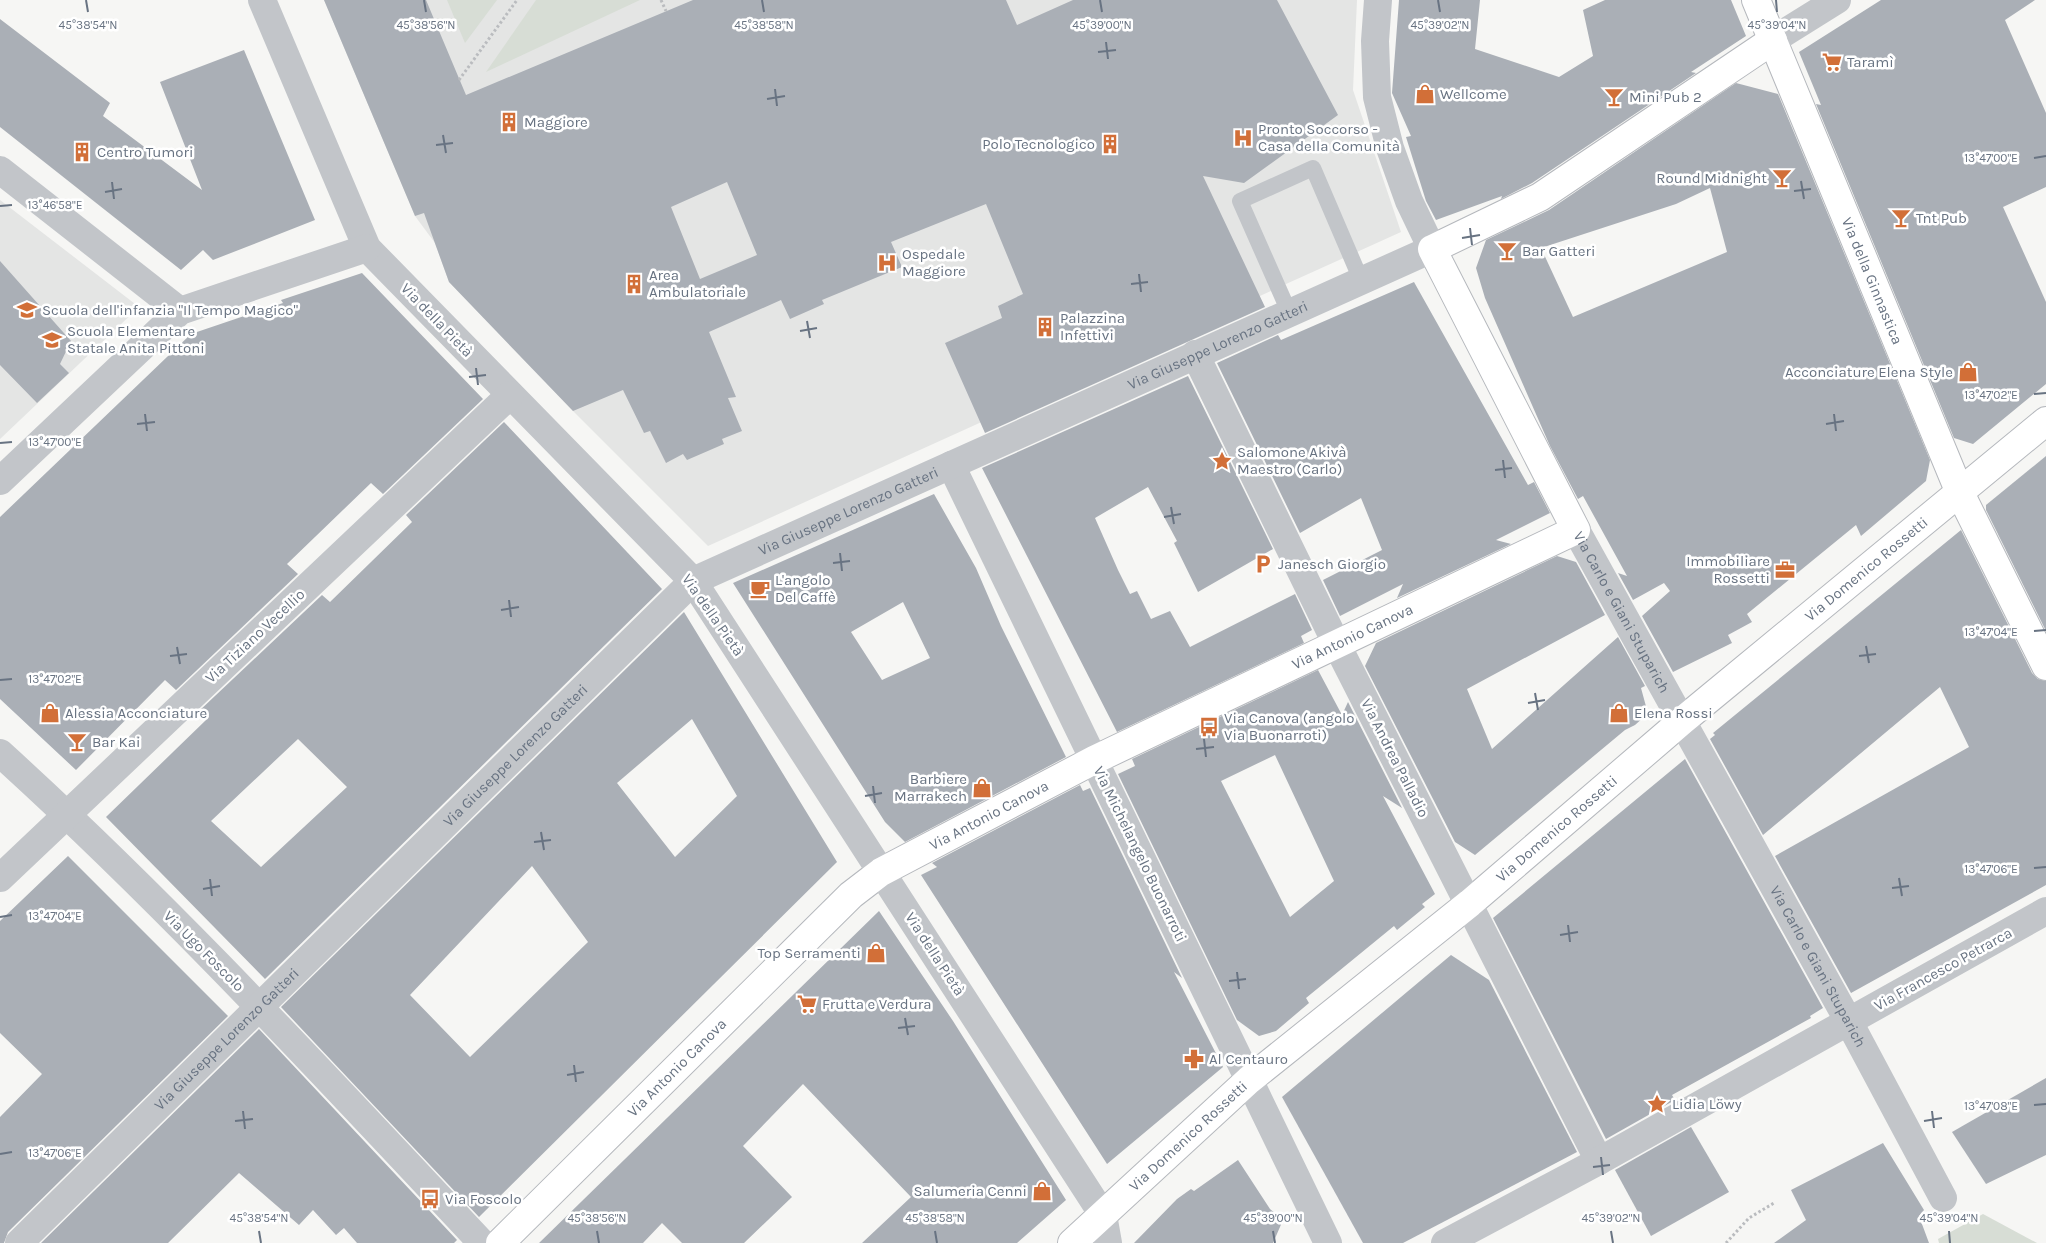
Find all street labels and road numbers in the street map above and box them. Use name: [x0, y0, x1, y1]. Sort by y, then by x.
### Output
street label: Via della Ginnastica: [1838, 215, 1907, 347]
street label: Via della Pietà: [397, 279, 477, 361]
street label: Via Giuseppe Lorenzo Gatteri: [1125, 297, 1311, 394]
street label: Via Giuseppe Lorenzo Gatteri: [755, 463, 941, 560]
street label: Via Domenico Rossetti: [1801, 513, 1932, 625]
street label: Via Carlo e Giani Stuparich: [1570, 528, 1674, 696]
street label: Via della Pietà: [678, 571, 748, 659]
street label: Via Tiziano Vecellio: [201, 585, 309, 687]
street label: Via Antonio Canova: [1289, 600, 1416, 673]
street label: Via Giuseppe Lorenzo Gatteri: [439, 680, 592, 830]
street label: Via Andrea Palladio: [1357, 696, 1433, 820]
street label: Via Michelangelo Buonarroti: [1090, 763, 1190, 945]
street label: Via Domenico Rossetti: [1492, 772, 1621, 886]
street label: Via Antonio Canova: [926, 777, 1052, 854]
street label: Via Carlo e Giani Stuparich: [1766, 882, 1870, 1050]
street label: Via Ugo Foscolo: [160, 907, 248, 995]
street label: Via della Pietà: [901, 909, 969, 999]
street label: Via Francesco Petrarca: [1871, 924, 2015, 1014]
street label: Via Giuseppe Lorenzo Gatteri: [151, 964, 303, 1114]
street label: Via Antonio Canova: [624, 1015, 730, 1121]
street label: Via Domenico Rossetti: [1125, 1077, 1251, 1195]

